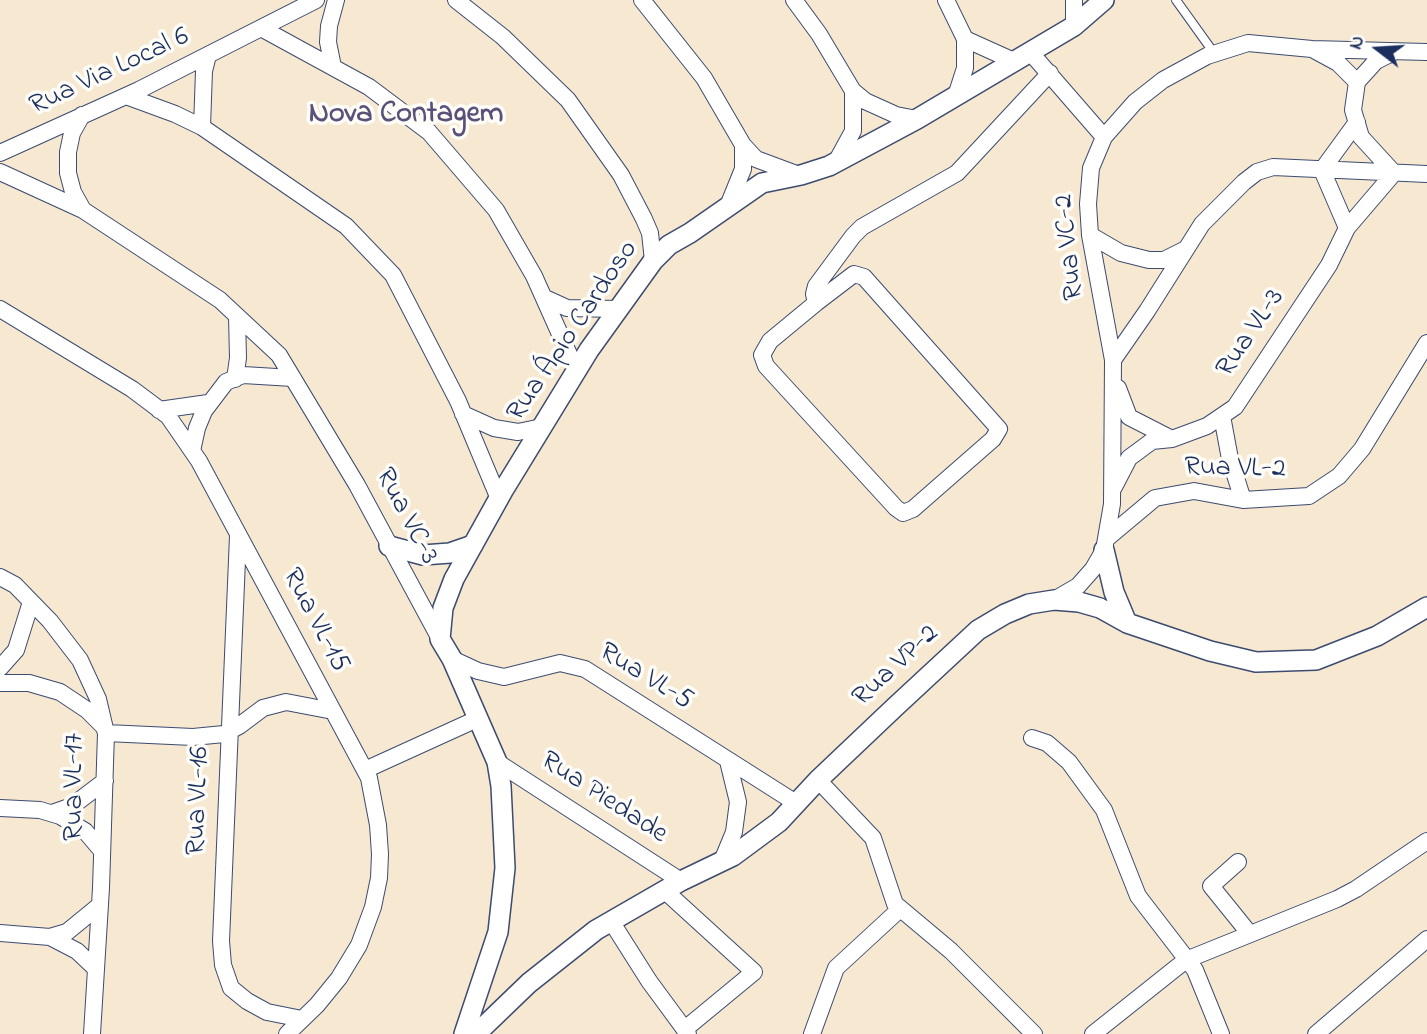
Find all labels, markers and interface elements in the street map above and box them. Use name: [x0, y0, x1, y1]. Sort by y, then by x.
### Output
north arrow: [1343, 14, 1413, 84]
street label: Rua Via Local 6: [25, 21, 195, 125]
text: N: [1343, 33, 1372, 53]
district label: Nova Contagem: [309, 98, 503, 134]
street label: Rua VC-2: [1049, 192, 1093, 302]
street label: Rua Ápio Cardoso: [501, 235, 647, 429]
street label: Rua VL-3: [1210, 284, 1294, 384]
street label: Rua VL-2: [1184, 452, 1286, 488]
street label: Rua VC-3: [366, 463, 444, 571]
street label: Rua VL-15: [273, 563, 355, 679]
street label: Rua VP-2: [847, 619, 947, 715]
street label: Rua VL-5: [592, 637, 698, 719]
street label: Rua VL-17: [59, 733, 93, 841]
street label: Rua Piedade: [533, 745, 673, 853]
street label: Rua VL-16: [181, 746, 219, 856]

